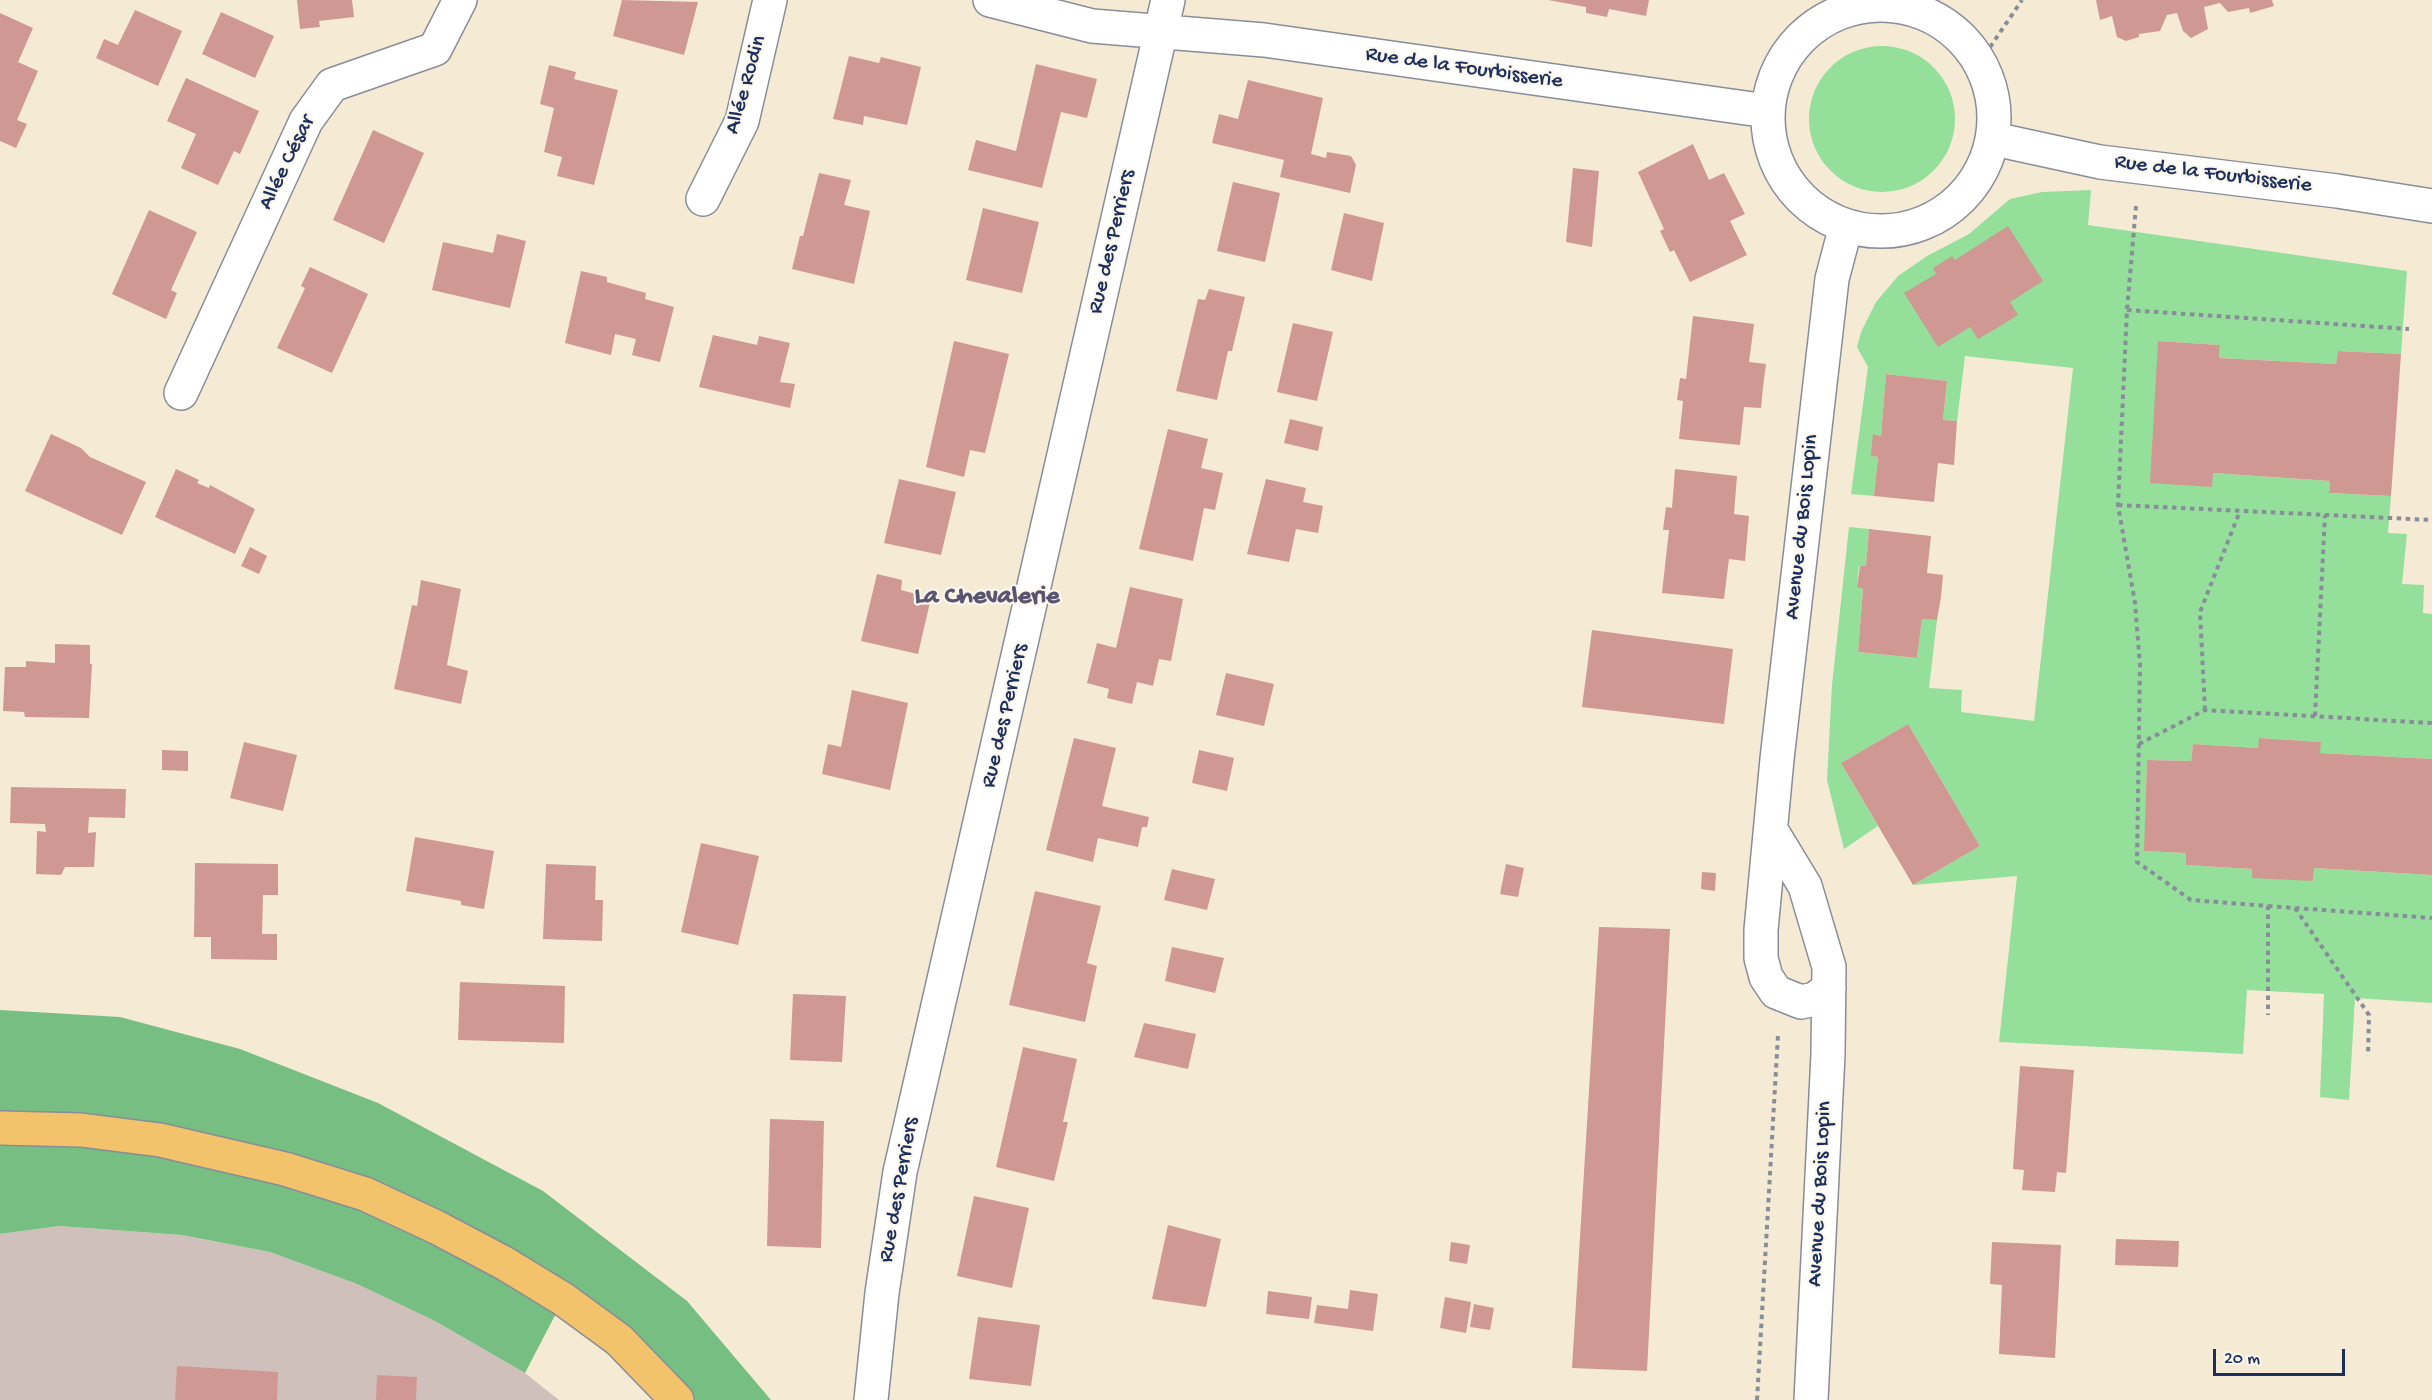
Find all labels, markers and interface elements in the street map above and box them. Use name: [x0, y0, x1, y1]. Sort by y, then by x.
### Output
street label: Allée Rodin: [720, 33, 774, 137]
street label: Rue de la Fourbisserie: [1364, 42, 1564, 96]
street label: Allée César: [254, 111, 322, 215]
street label: Rue de la Fourbisserie: [2113, 150, 2313, 200]
street label: Rue des Perriers: [1084, 167, 1142, 317]
street label: Avenue du Bois Lopin: [1780, 433, 1826, 621]
district label: La Chevalerie: [915, 582, 1059, 614]
street label: Rue des Perriers: [977, 641, 1035, 791]
street label: Avenue du Bois Lopin: [1803, 1100, 1839, 1288]
street label: Rue des Perriers: [874, 1115, 926, 1265]
scale bar: [2216, 1337, 2348, 1375]
text: 20 m: [2224, 1349, 2260, 1370]

